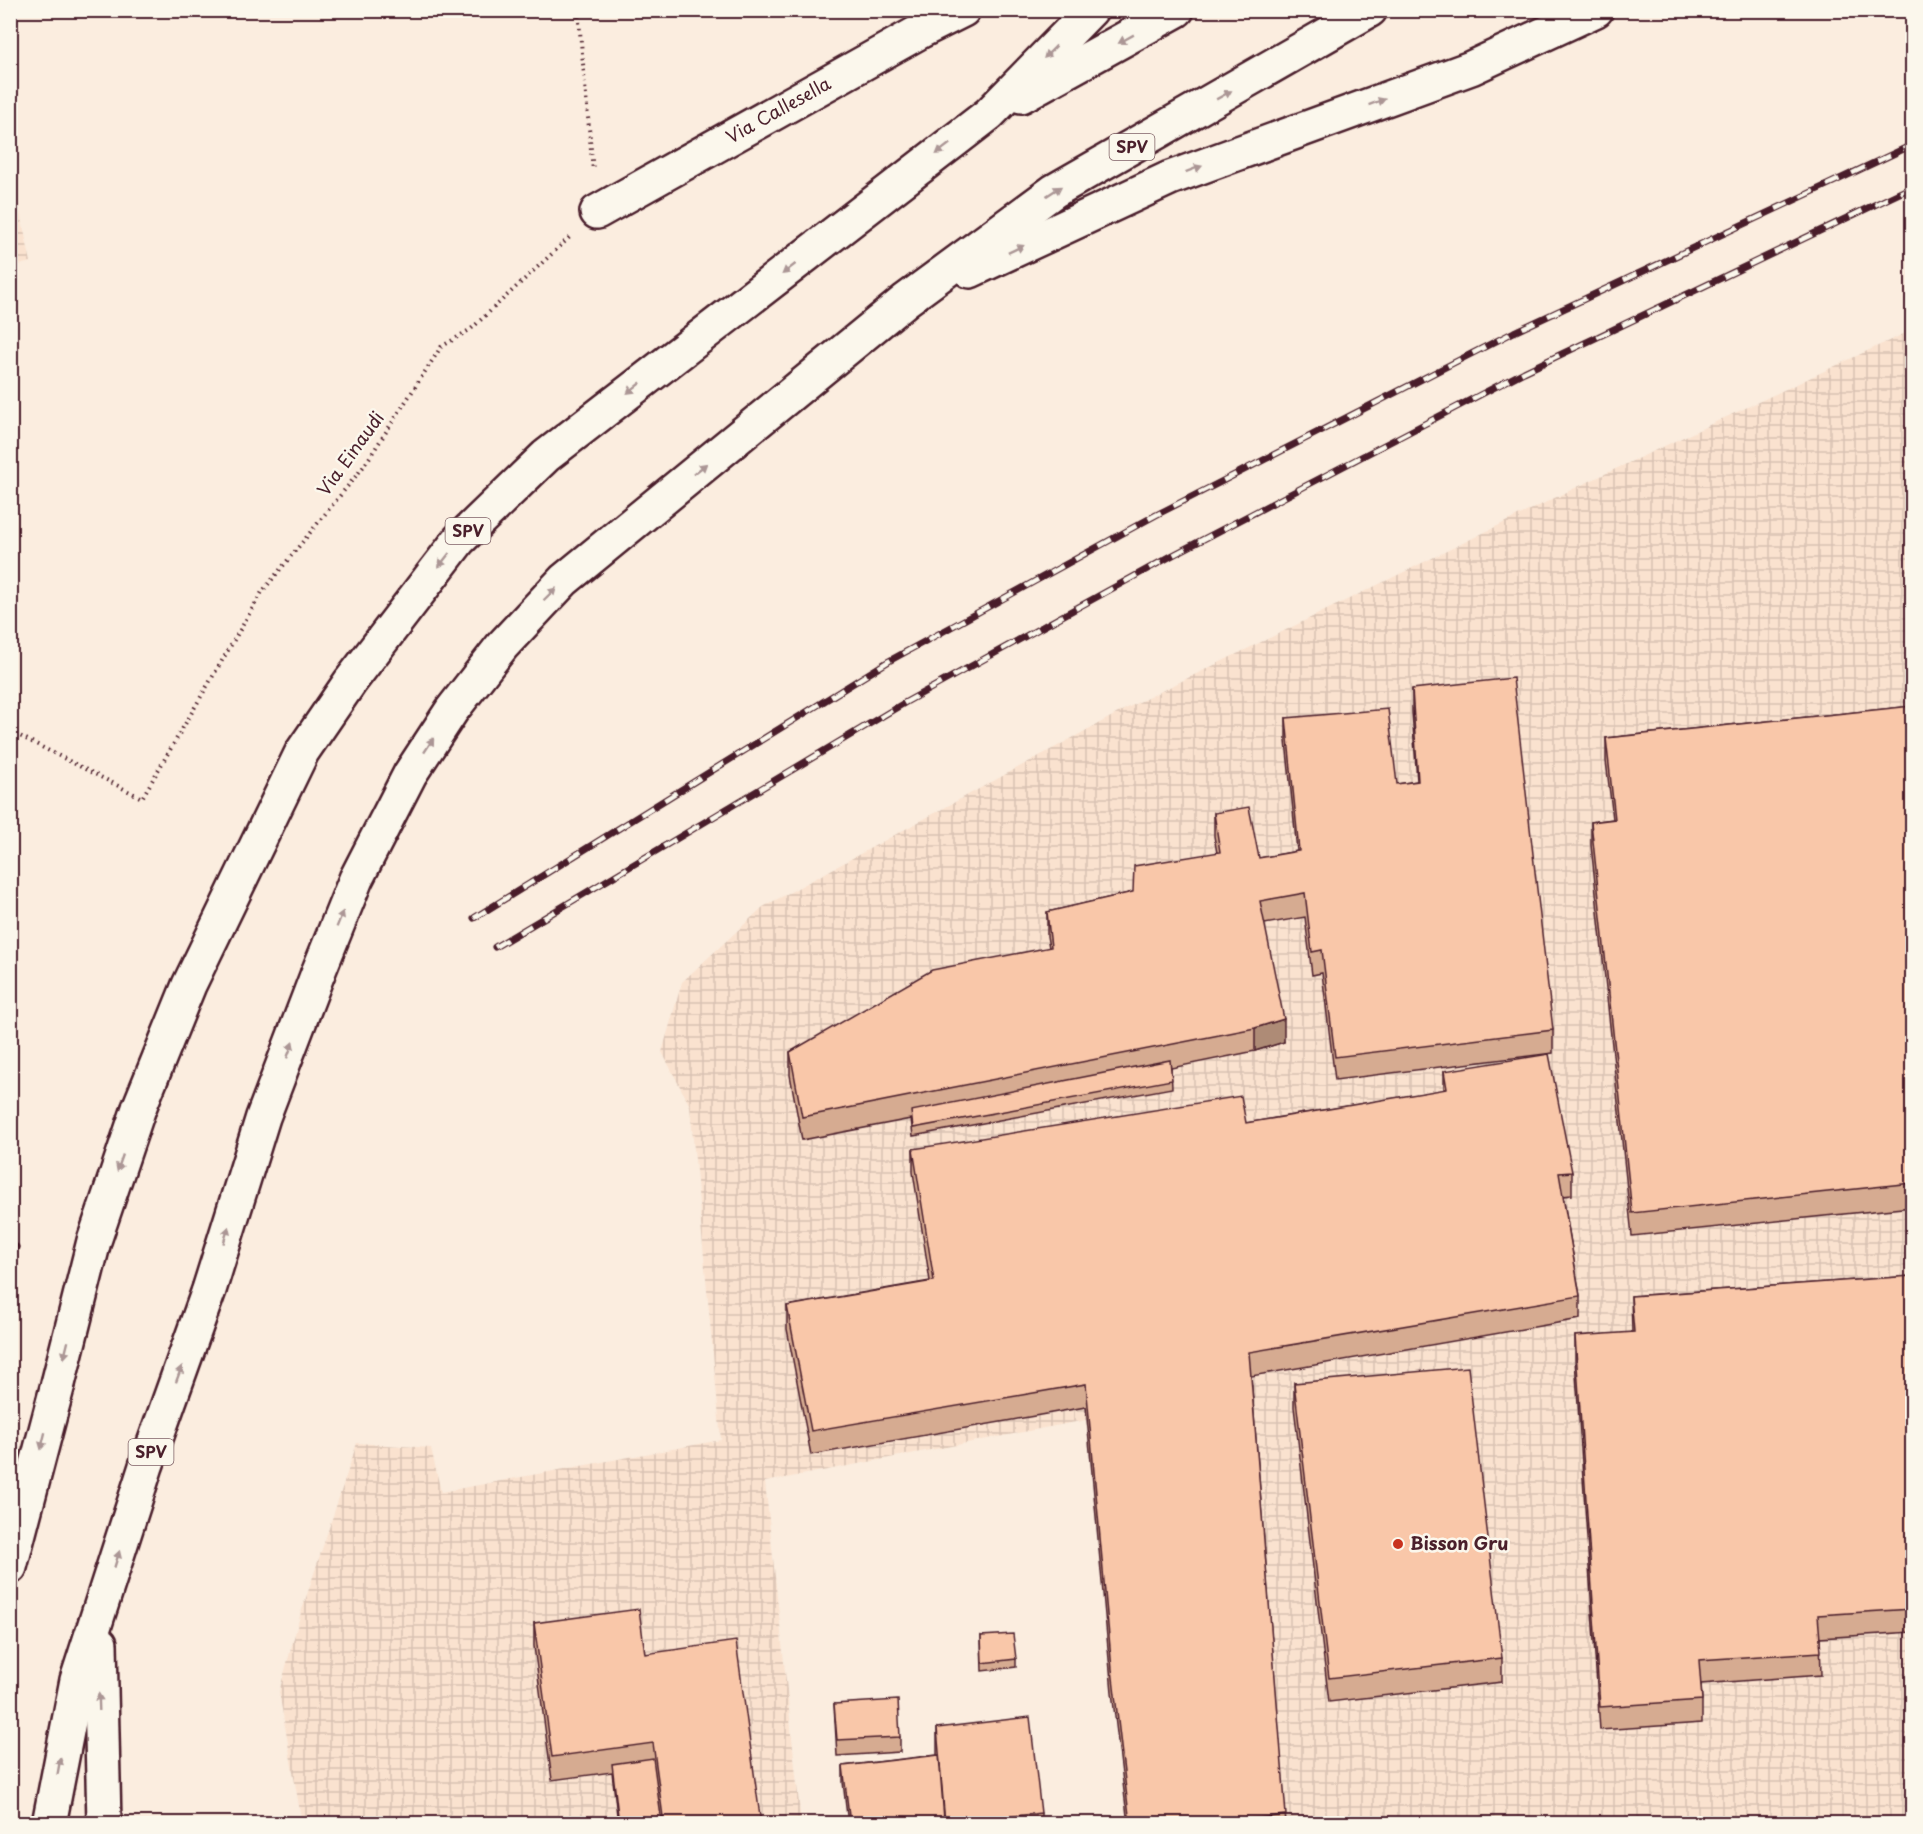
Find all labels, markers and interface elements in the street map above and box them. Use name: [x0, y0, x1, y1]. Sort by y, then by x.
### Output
one-way arrow: [1117, 34, 1134, 44]
one-way arrow: [1043, 45, 1057, 59]
street label: Via Callesella: [720, 69, 836, 149]
one-way arrow: [1216, 90, 1233, 100]
one-way arrow: [1368, 97, 1386, 107]
road number: SPV: [1110, 134, 1154, 160]
one-way arrow: [935, 143, 951, 156]
one-way arrow: [1185, 164, 1203, 174]
one-way arrow: [1046, 186, 1062, 197]
one-way arrow: [1007, 245, 1024, 254]
one-way arrow: [781, 262, 796, 274]
one-way arrow: [627, 381, 642, 393]
street label: Via Einaudi: [310, 405, 390, 501]
one-way arrow: [692, 463, 707, 476]
road number: SPV: [446, 518, 490, 544]
one-way arrow: [438, 553, 450, 568]
one-way arrow: [543, 587, 557, 601]
one-way arrow: [423, 737, 434, 754]
one-way arrow: [336, 910, 345, 928]
one-way arrow: [285, 1041, 295, 1059]
one-way arrow: [115, 1154, 124, 1172]
one-way arrow: [222, 1225, 231, 1243]
one-way arrow: [61, 1341, 71, 1359]
one-way arrow: [174, 1365, 184, 1383]
one-way arrow: [38, 1432, 47, 1450]
road number: SPV: [128, 1439, 174, 1465]
place label: Bisson Gru: [1410, 1529, 1508, 1556]
marker: Bisson Gru: [1391, 1537, 1405, 1551]
one-way arrow: [113, 1550, 122, 1568]
one-way arrow: [95, 1693, 104, 1712]
one-way arrow: [55, 1756, 64, 1775]

